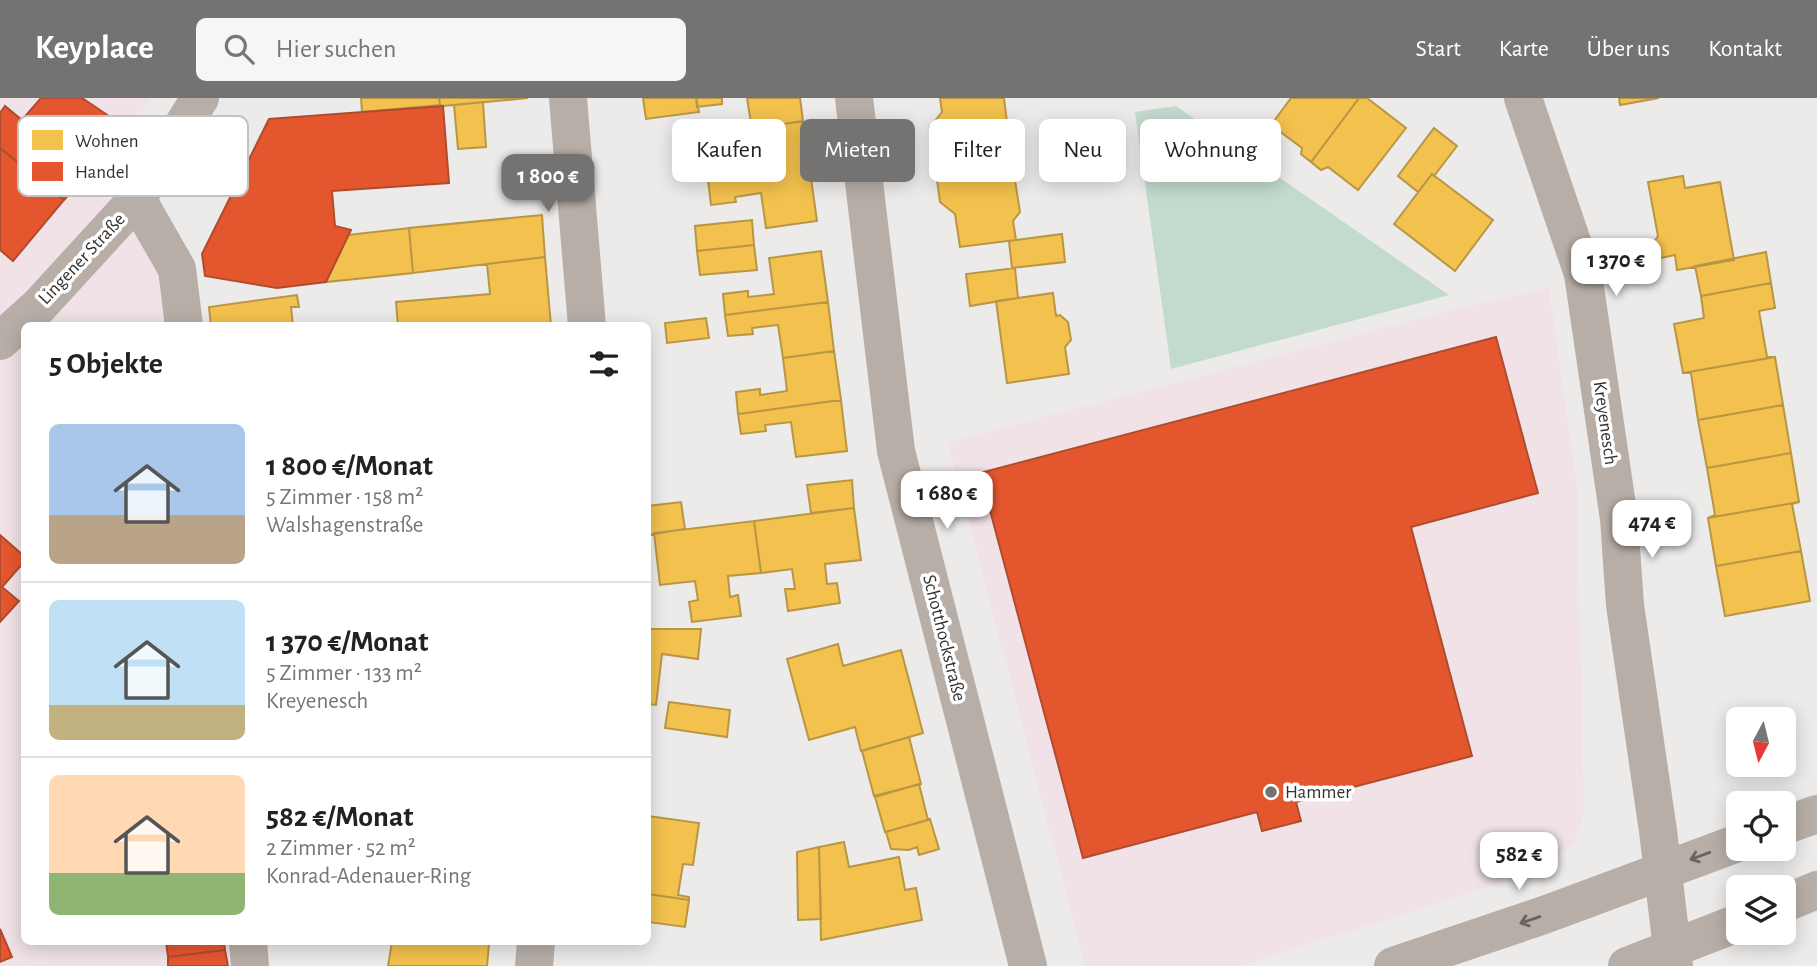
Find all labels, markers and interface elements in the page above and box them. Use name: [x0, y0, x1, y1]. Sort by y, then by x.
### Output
search box: [196, 18, 686, 81]
icon: search: [220, 30, 258, 68]
text: Keyplace: [35, 32, 154, 65]
text: Hier suchen: [276, 36, 396, 62]
text: Start: [1416, 37, 1461, 61]
text: Karte: [1499, 37, 1549, 61]
text: Über uns: [1587, 37, 1670, 61]
text: Kontakt: [1708, 37, 1782, 61]
legend: [18, 116, 248, 196]
chip: Kaufen: [672, 119, 786, 182]
chip: Mieten: [800, 119, 915, 182]
chip: Filter: [929, 119, 1025, 182]
chip: Neu: [1039, 119, 1126, 182]
chip: Wohnung: [1140, 119, 1281, 182]
text: Wohnen: [75, 132, 139, 151]
pin: 1 800 €: [483, 155, 613, 214]
text: Handel: [75, 163, 129, 182]
text: 1 800 €: [517, 165, 579, 188]
street label: Lingener Straße: [35, 210, 129, 308]
pin: 1 370 €: [1551, 238, 1681, 298]
text: 1 370 €: [1587, 249, 1645, 272]
icon: filters: [585, 345, 623, 383]
text: 5 Objekte: [49, 349, 163, 379]
street label: Kreyenesch: [1590, 380, 1620, 466]
text: 1 800 €/Monat: [266, 451, 433, 481]
icon: home: [105, 452, 189, 536]
pin: 1 680 €: [882, 472, 1012, 531]
text: 1 680 €: [917, 482, 977, 505]
text: 5 Zimmer · 158 m²: [266, 486, 423, 509]
pin: 474 €: [1603, 500, 1701, 560]
text: 474 €: [1628, 511, 1676, 534]
text: Walshagenstraße: [266, 514, 423, 537]
street label: Schotthockstraße: [919, 573, 969, 703]
text: 1 370 €/Monat: [266, 627, 428, 657]
icon: home: [105, 628, 189, 712]
text: 5 Zimmer · 133 m²: [266, 662, 422, 685]
text: Kreyenesch: [266, 690, 368, 713]
north arrow: [1726, 707, 1796, 777]
map controls: [1726, 707, 1796, 945]
place label: Hammer: [1285, 783, 1351, 802]
marker: Hammer: [1263, 784, 1279, 800]
button: locate: [1726, 791, 1796, 861]
text: 582 €/Monat: [266, 802, 413, 832]
icon: home: [105, 803, 189, 887]
pin: 582 €: [1470, 832, 1568, 892]
text: 2 Zimmer · 52 m²: [266, 837, 416, 860]
text: 582 €: [1496, 843, 1542, 866]
one-way arrow: [1690, 851, 1712, 863]
text: Konrad-Adenauer-Ring: [266, 865, 471, 888]
button: layers: [1726, 875, 1796, 945]
one-way arrow: [1520, 915, 1542, 927]

